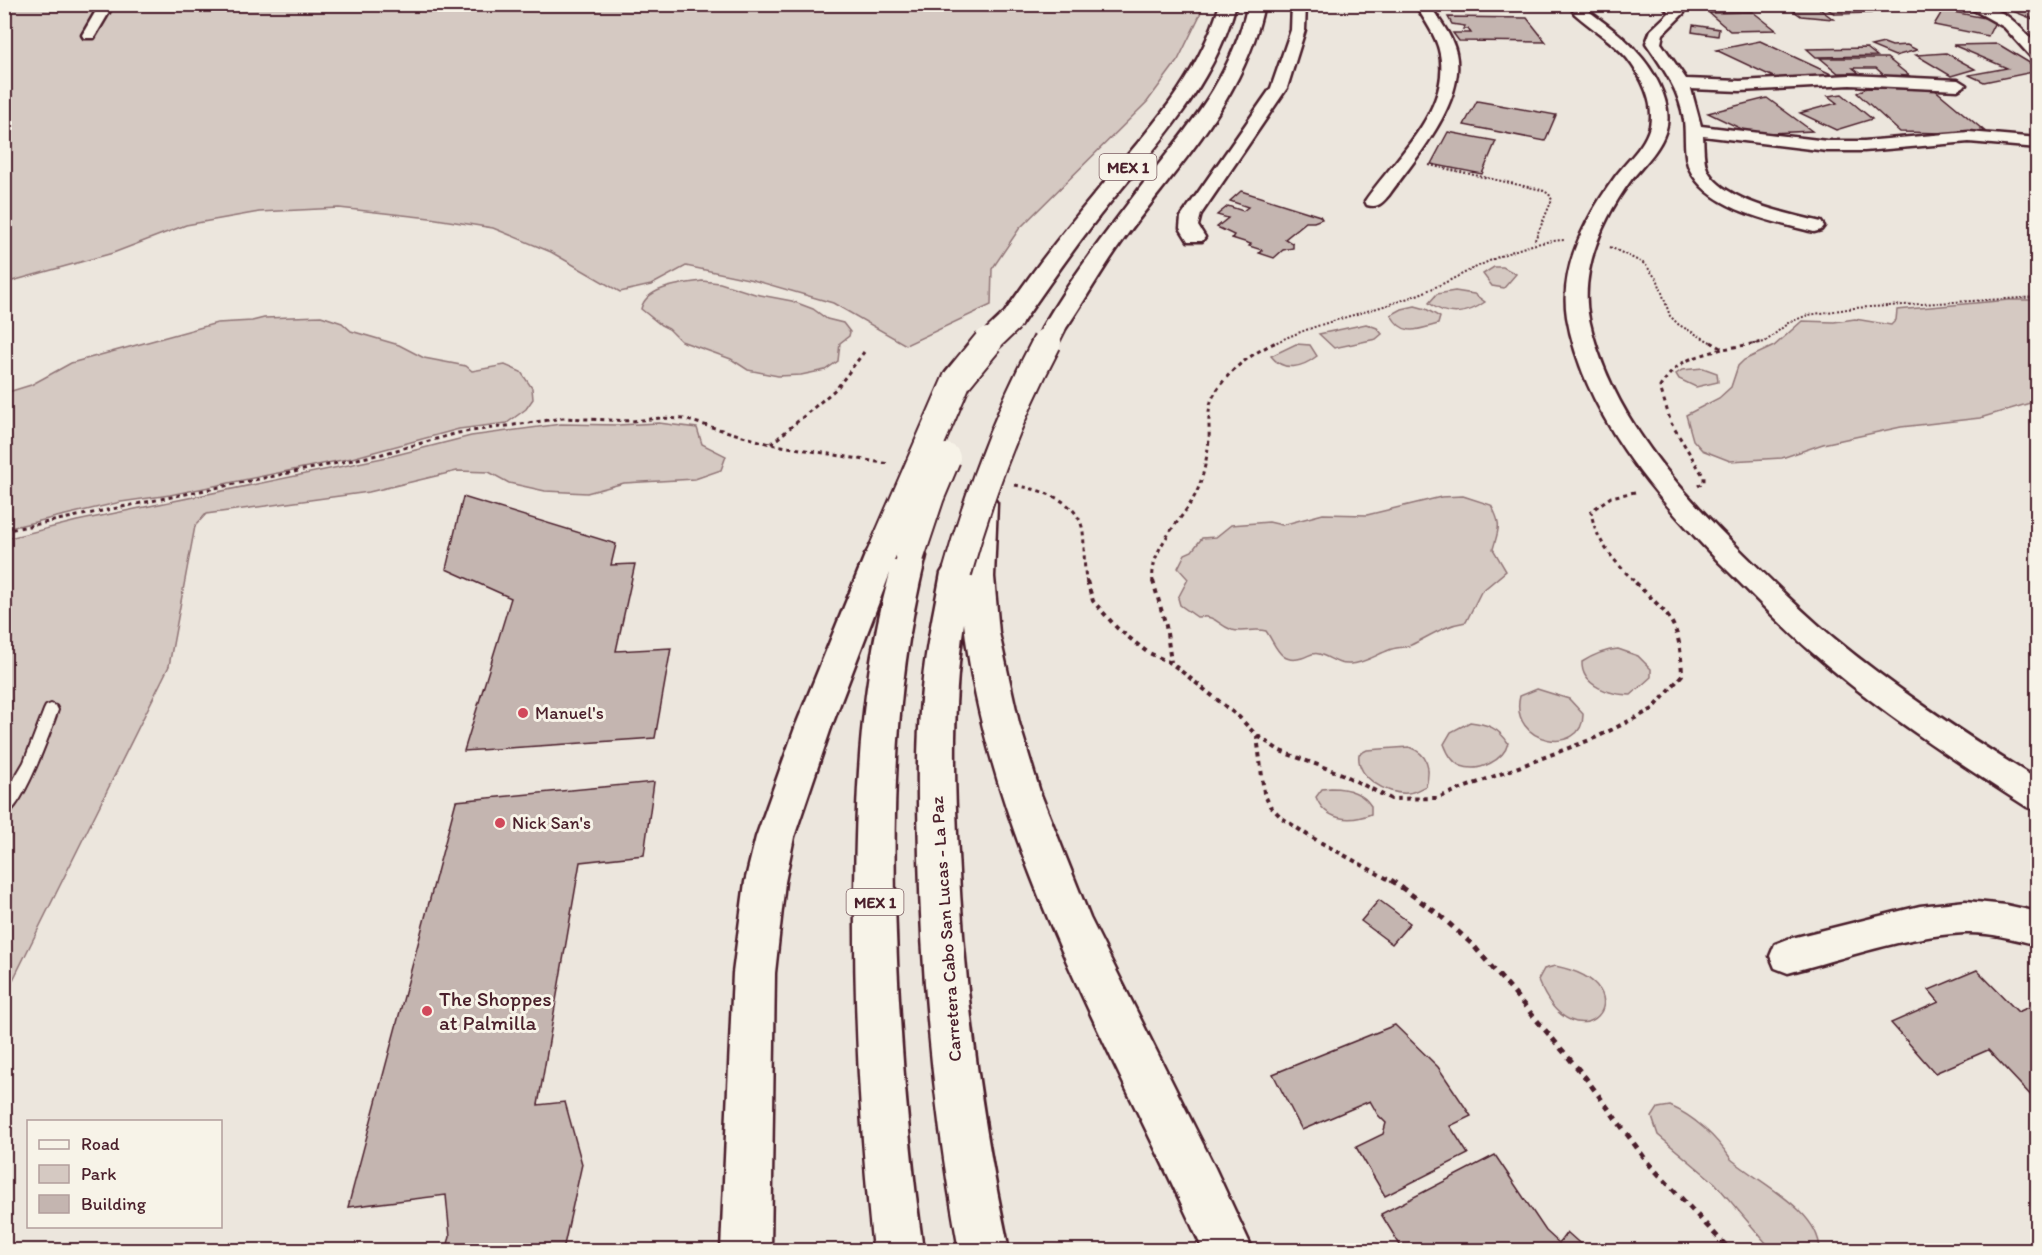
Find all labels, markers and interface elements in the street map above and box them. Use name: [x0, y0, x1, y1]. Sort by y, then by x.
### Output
road number: MEX 1: [1100, 154, 1156, 180]
place label: Manuel's: [535, 702, 604, 724]
marker: Manuel's: [516, 706, 530, 720]
street label: Carretera Cabo San Lucas - La Paz: [926, 795, 966, 1063]
place label: Nick San's: [512, 812, 591, 834]
marker: Nick San's: [493, 816, 507, 830]
road number: MEX 1: [846, 889, 904, 915]
place label: The Shoppes at Palmilla: [439, 986, 552, 1035]
marker: The Shoppes at Palmilla: [420, 1004, 434, 1018]
legend: [27, 1120, 222, 1228]
text: Road: [81, 1133, 120, 1155]
text: Park: [81, 1163, 116, 1185]
text: Building: [81, 1193, 147, 1215]

